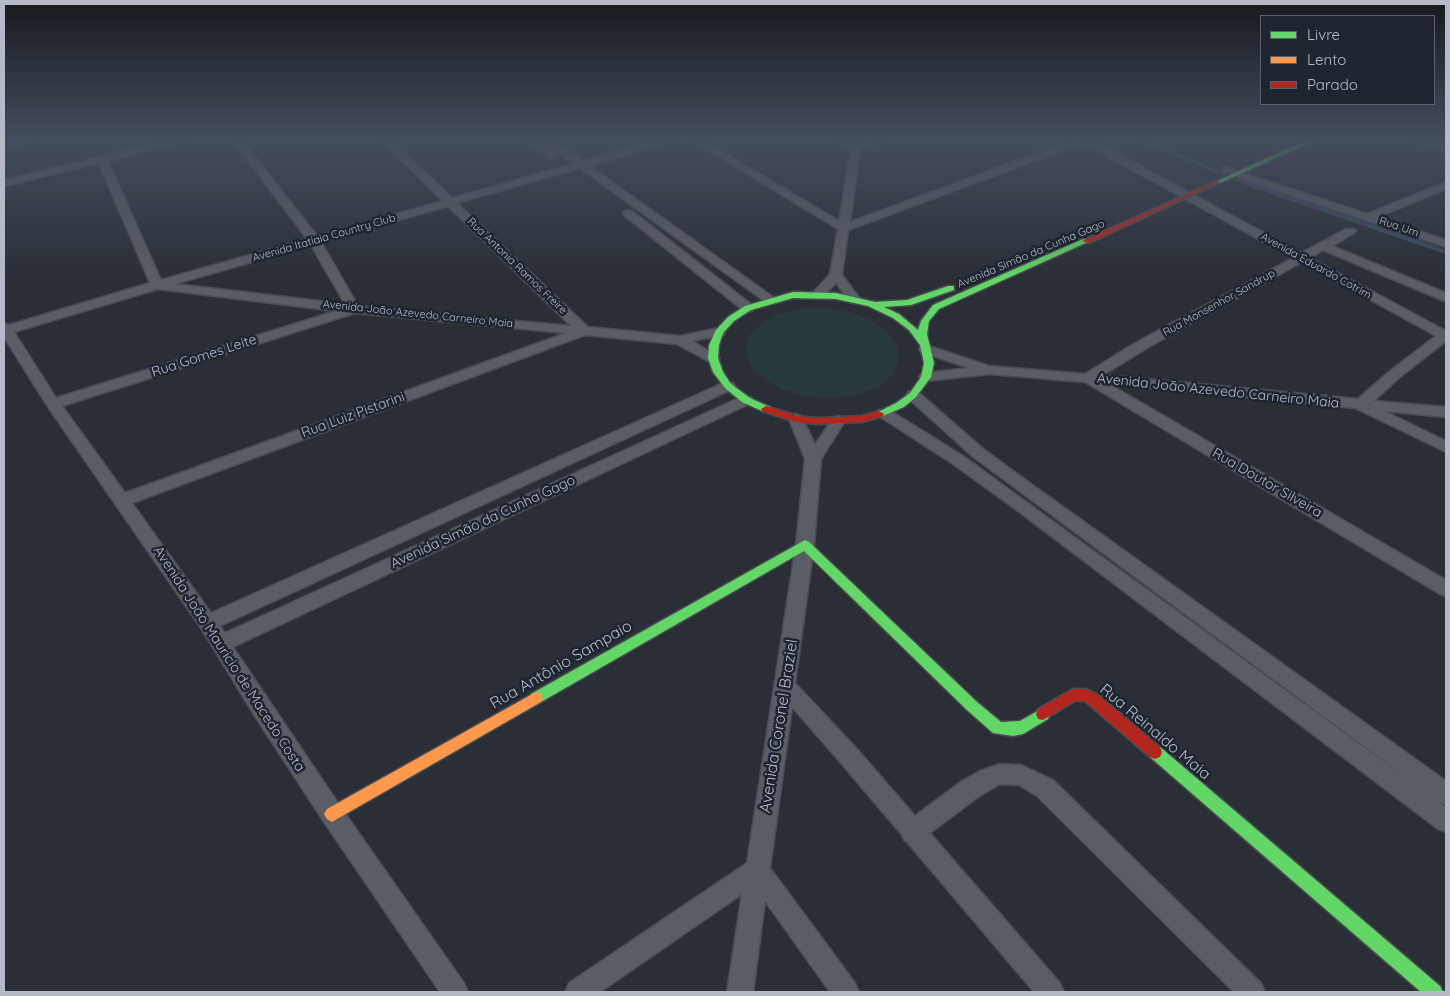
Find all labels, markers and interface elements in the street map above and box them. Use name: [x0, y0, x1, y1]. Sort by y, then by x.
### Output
legend: [1260, 15, 1435, 105]
text: Livre: [1307, 25, 1340, 44]
text: Lento: [1307, 50, 1346, 69]
text: Parado: [1307, 75, 1358, 94]
street label: Avenida Itatiaia Country Club: [251, 211, 397, 265]
street label: Rua Um: [1377, 214, 1421, 240]
street label: Rua Antonia Ramos Freire: [465, 215, 569, 317]
street label: Avenida Simão da Cunha Gago: [955, 217, 1107, 291]
street label: Avenida Eduardo Cotrim: [1258, 230, 1374, 302]
street label: Rua Monsenhor Sandrup: [1161, 267, 1277, 339]
street label: Avenida João Azevedo Carneiro Maia: [322, 297, 514, 331]
street label: Rua Gomes Leite: [149, 331, 259, 381]
street label: Avenida João Azevedo Carneiro Maia: [1096, 370, 1340, 412]
street label: Rua Luiz Pistarini: [299, 388, 407, 442]
street label: Rua Doutor Silveira: [1209, 445, 1325, 521]
street label: Avenida Simão da Cunha Gago: [388, 472, 578, 572]
street label: Avenida João Mauricio de Macedo Costa: [150, 543, 308, 775]
street label: Rua Antônio Sampaio: [487, 616, 635, 714]
street label: Avenida Coronel Braziel: [756, 638, 802, 814]
street label: Rua Reinaldo Maia: [1096, 680, 1214, 784]

